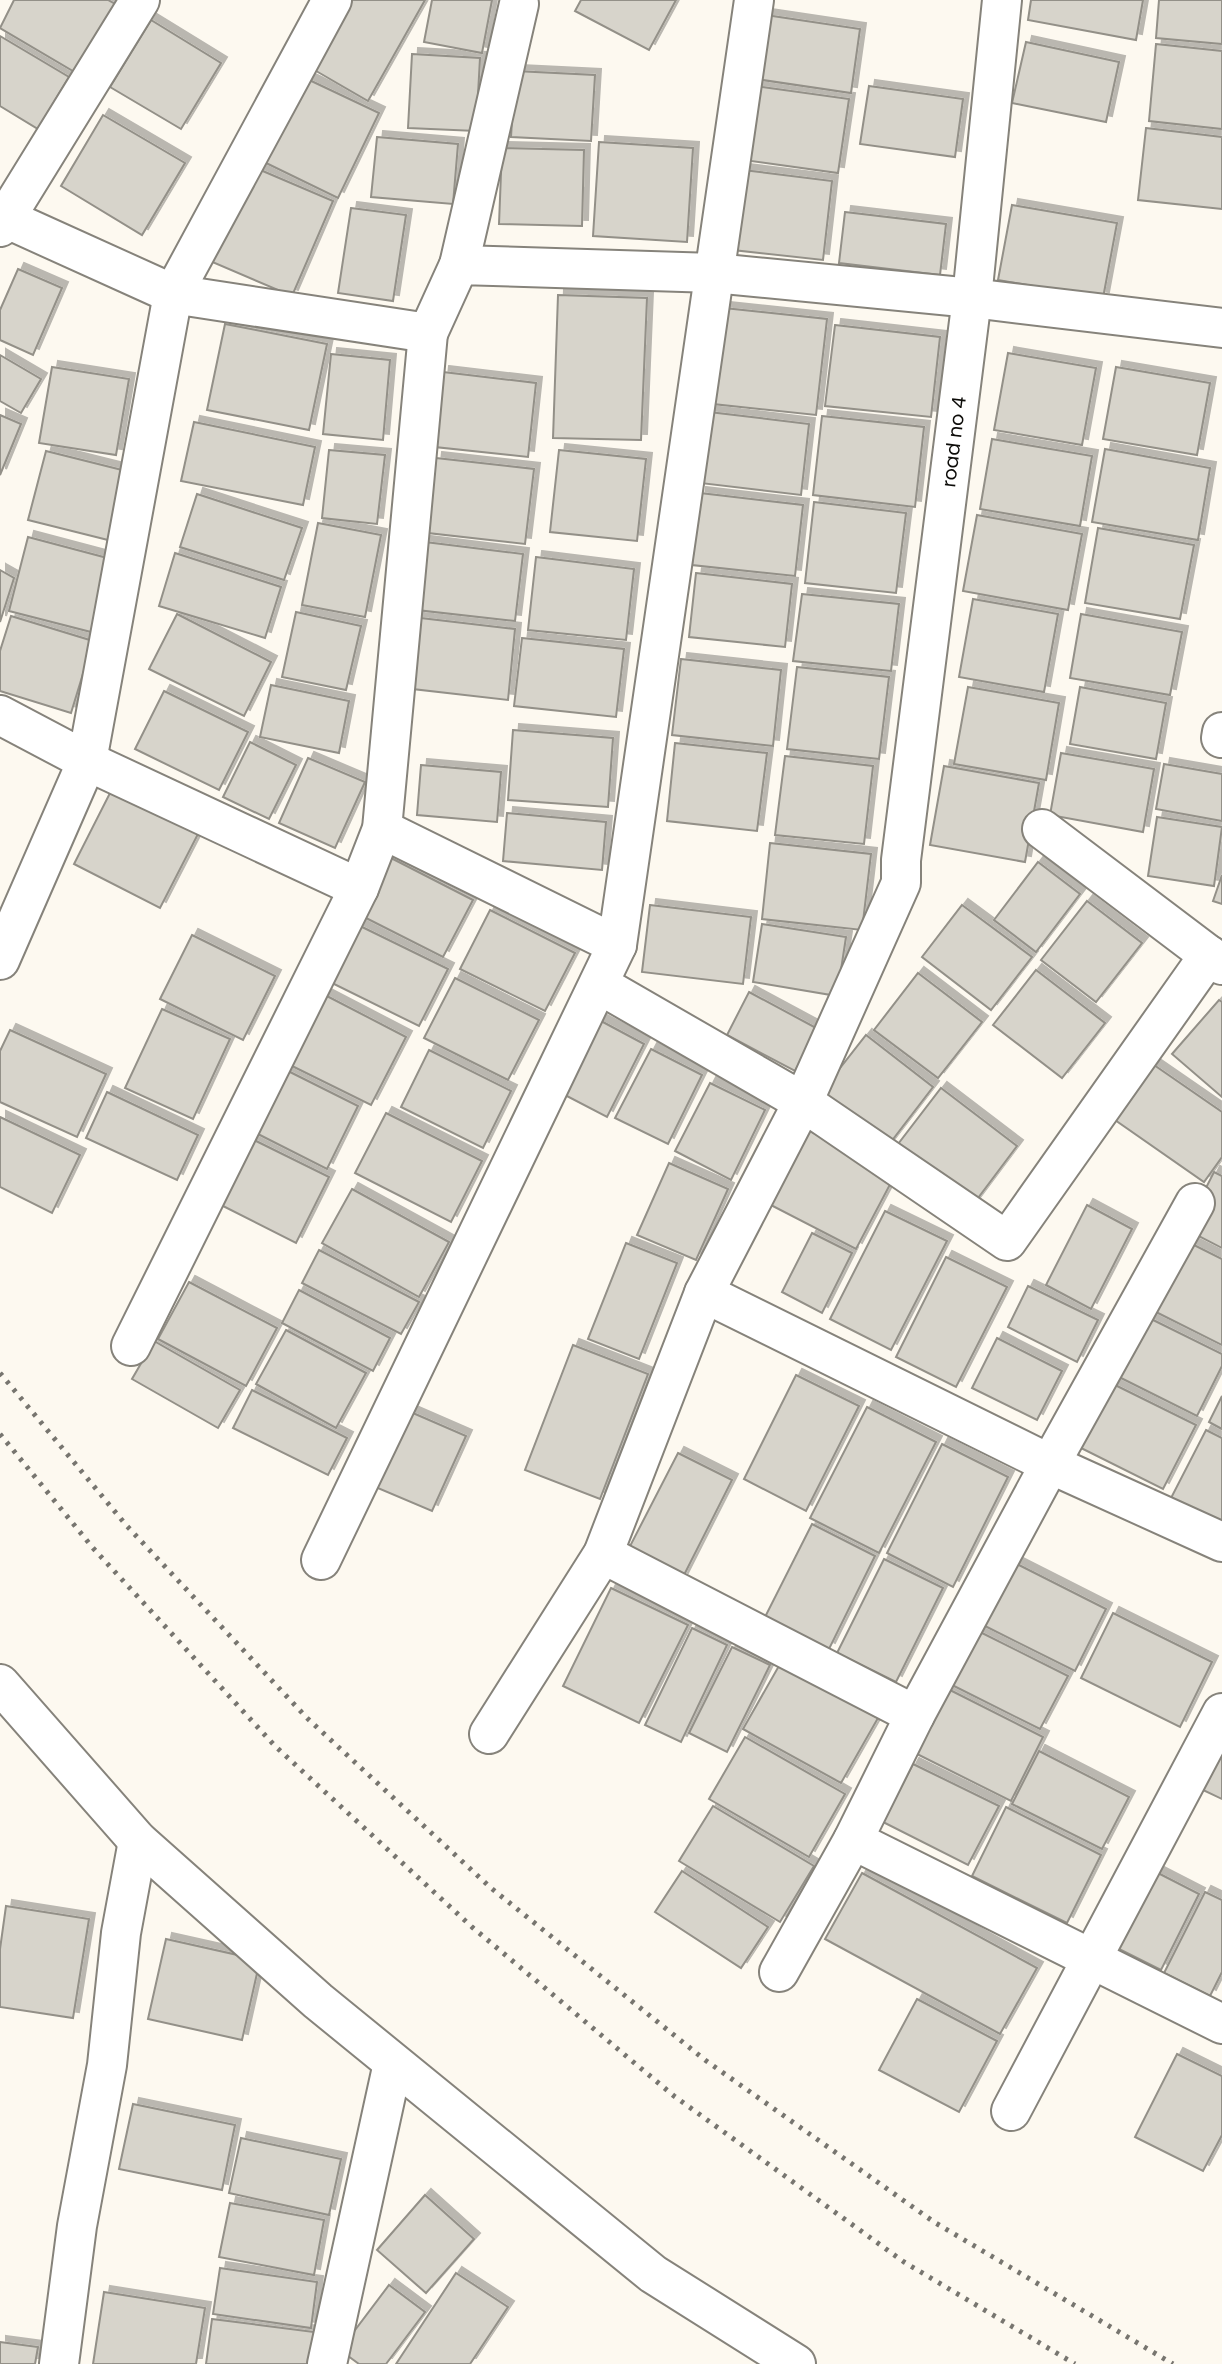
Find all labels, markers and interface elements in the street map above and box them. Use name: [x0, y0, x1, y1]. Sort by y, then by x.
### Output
street label: road no 4: [935, 395, 973, 489]

